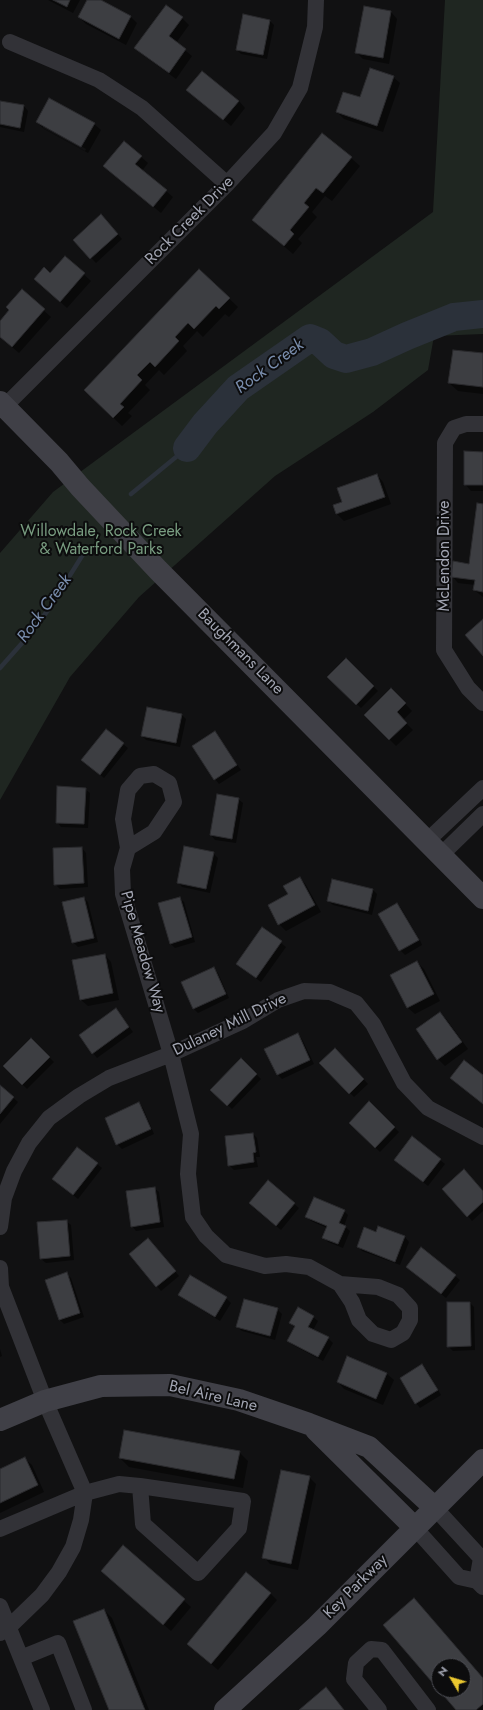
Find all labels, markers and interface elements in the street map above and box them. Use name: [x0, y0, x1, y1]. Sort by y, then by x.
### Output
street label: Rock Creek Drive: [142, 173, 238, 269]
water label: Rock Creek: [232, 335, 308, 399]
street label: McLendon Drive: [435, 500, 455, 612]
park label: Willowdale, Rock Creek & Waterford Parks: [20, 522, 182, 560]
water label: Rock Creek: [13, 571, 77, 647]
street label: Baughmans Lane: [193, 605, 287, 699]
street label: Pipe Meadow Way: [115, 889, 169, 1015]
street label: Dulaney Mill Drive: [170, 989, 290, 1061]
street label: Bel Aire Lane: [167, 1378, 259, 1416]
street label: Key Parkway: [320, 1551, 392, 1623]
north arrow: [431, 1658, 471, 1698]
text: N: [433, 1663, 451, 1680]

